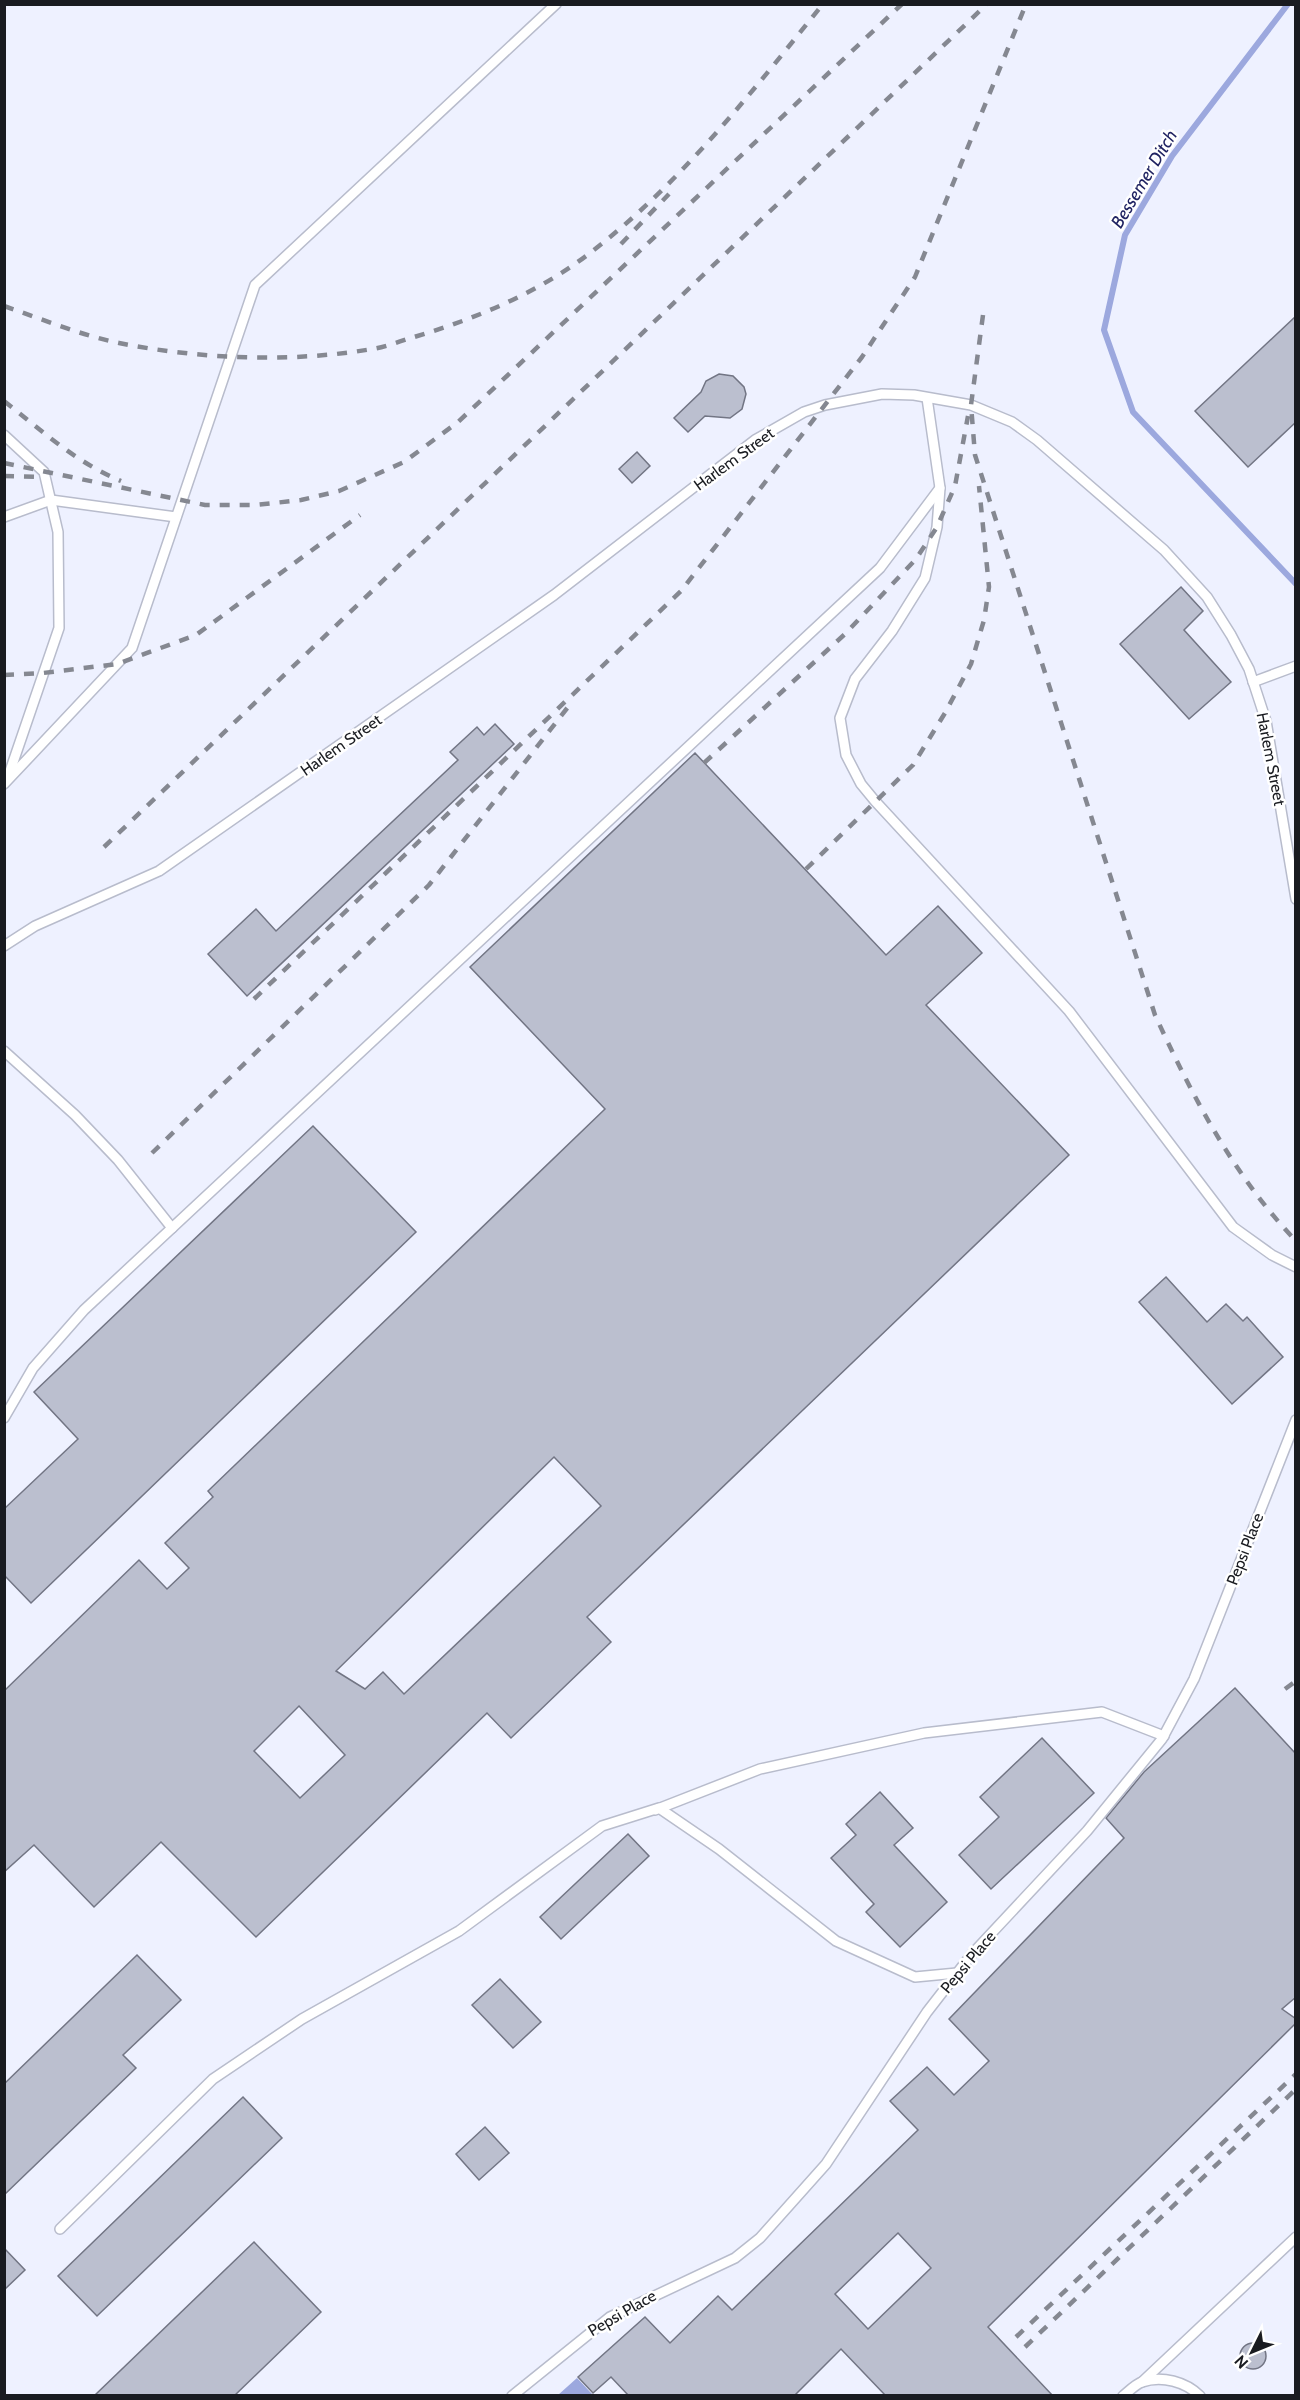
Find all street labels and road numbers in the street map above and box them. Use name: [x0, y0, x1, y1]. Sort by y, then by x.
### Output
street label: Harlem Street: [690, 423, 778, 494]
street label: Harlem Street: [297, 710, 386, 780]
street label: Harlem Street: [1253, 711, 1289, 808]
street label: Pepsi Place: [1223, 1510, 1267, 1588]
street label: Pepsi Place: [936, 1927, 1000, 1997]
street label: Pepsi Place: [585, 2286, 659, 2340]

